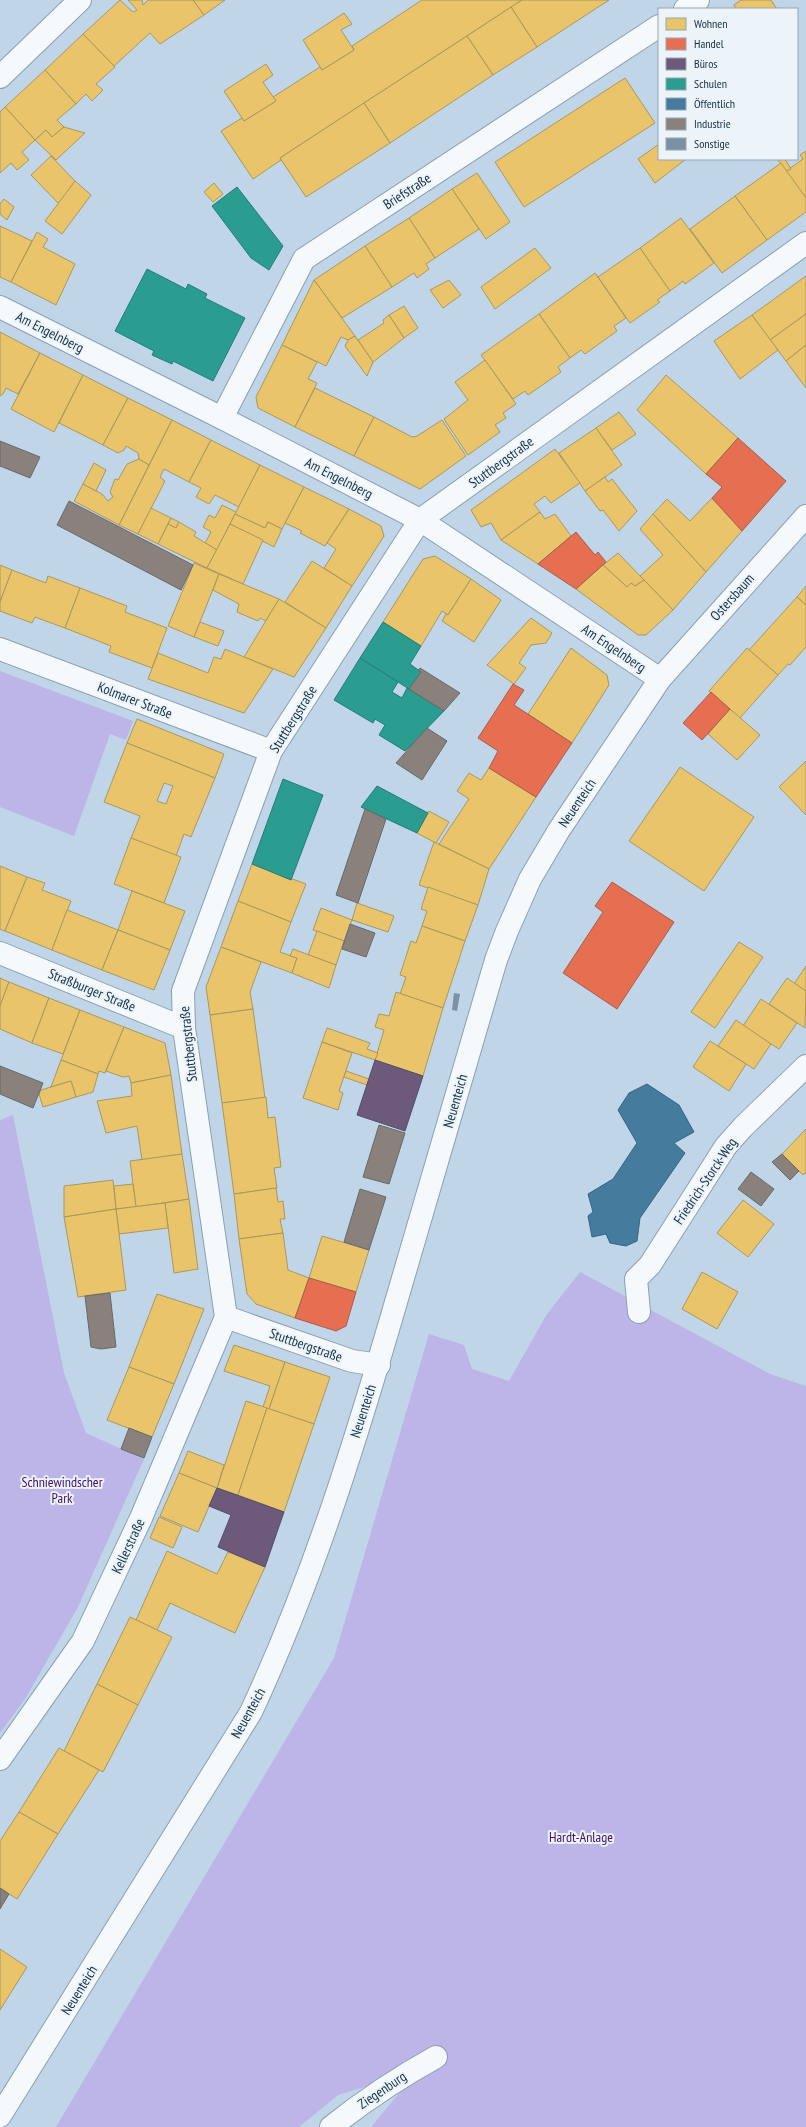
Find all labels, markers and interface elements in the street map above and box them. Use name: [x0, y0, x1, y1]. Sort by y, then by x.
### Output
legend: [658, 8, 798, 160]
text: Wohnen: [694, 16, 728, 31]
text: Handel: [694, 36, 724, 51]
text: Büros: [694, 56, 717, 71]
text: Schulen: [694, 76, 727, 91]
text: Öffentlich: [694, 96, 735, 111]
text: Industrie: [694, 116, 731, 131]
text: Sonstige: [694, 136, 730, 151]
street label: Briefstraße: [380, 169, 435, 213]
street label: Am Engelnberg: [13, 307, 87, 357]
street label: Stuttbergstraße: [465, 432, 537, 492]
street label: Am Engelnberg: [302, 453, 376, 503]
street label: Ostersbaum: [706, 570, 758, 624]
street label: Am Engelnberg: [578, 620, 650, 676]
street label: Kolmarer Straße: [95, 677, 175, 723]
street label: Stuttbergstraße: [265, 682, 321, 756]
street label: Neuenteich: [554, 775, 600, 831]
street label: Straßburger Straße: [46, 964, 139, 1016]
street label: Stuttbergstraße: [175, 1005, 201, 1083]
street label: Neuenteich: [439, 1072, 471, 1130]
street label: Friedrich-Storck-Weg: [669, 1134, 741, 1228]
street label: Stuttbergstraße: [267, 1324, 345, 1366]
street label: Neuenteich: [346, 1382, 380, 1440]
park label: Schniewindscher Park: [22, 1473, 103, 1507]
street label: Kellerstraße: [107, 1515, 149, 1577]
street label: Neuenteich: [227, 1685, 269, 1741]
park label: Hardt-Anlage: [549, 1828, 613, 1846]
street label: Neuenteich: [57, 1962, 101, 2018]
street label: Ziegenburg: [354, 2067, 410, 2113]

